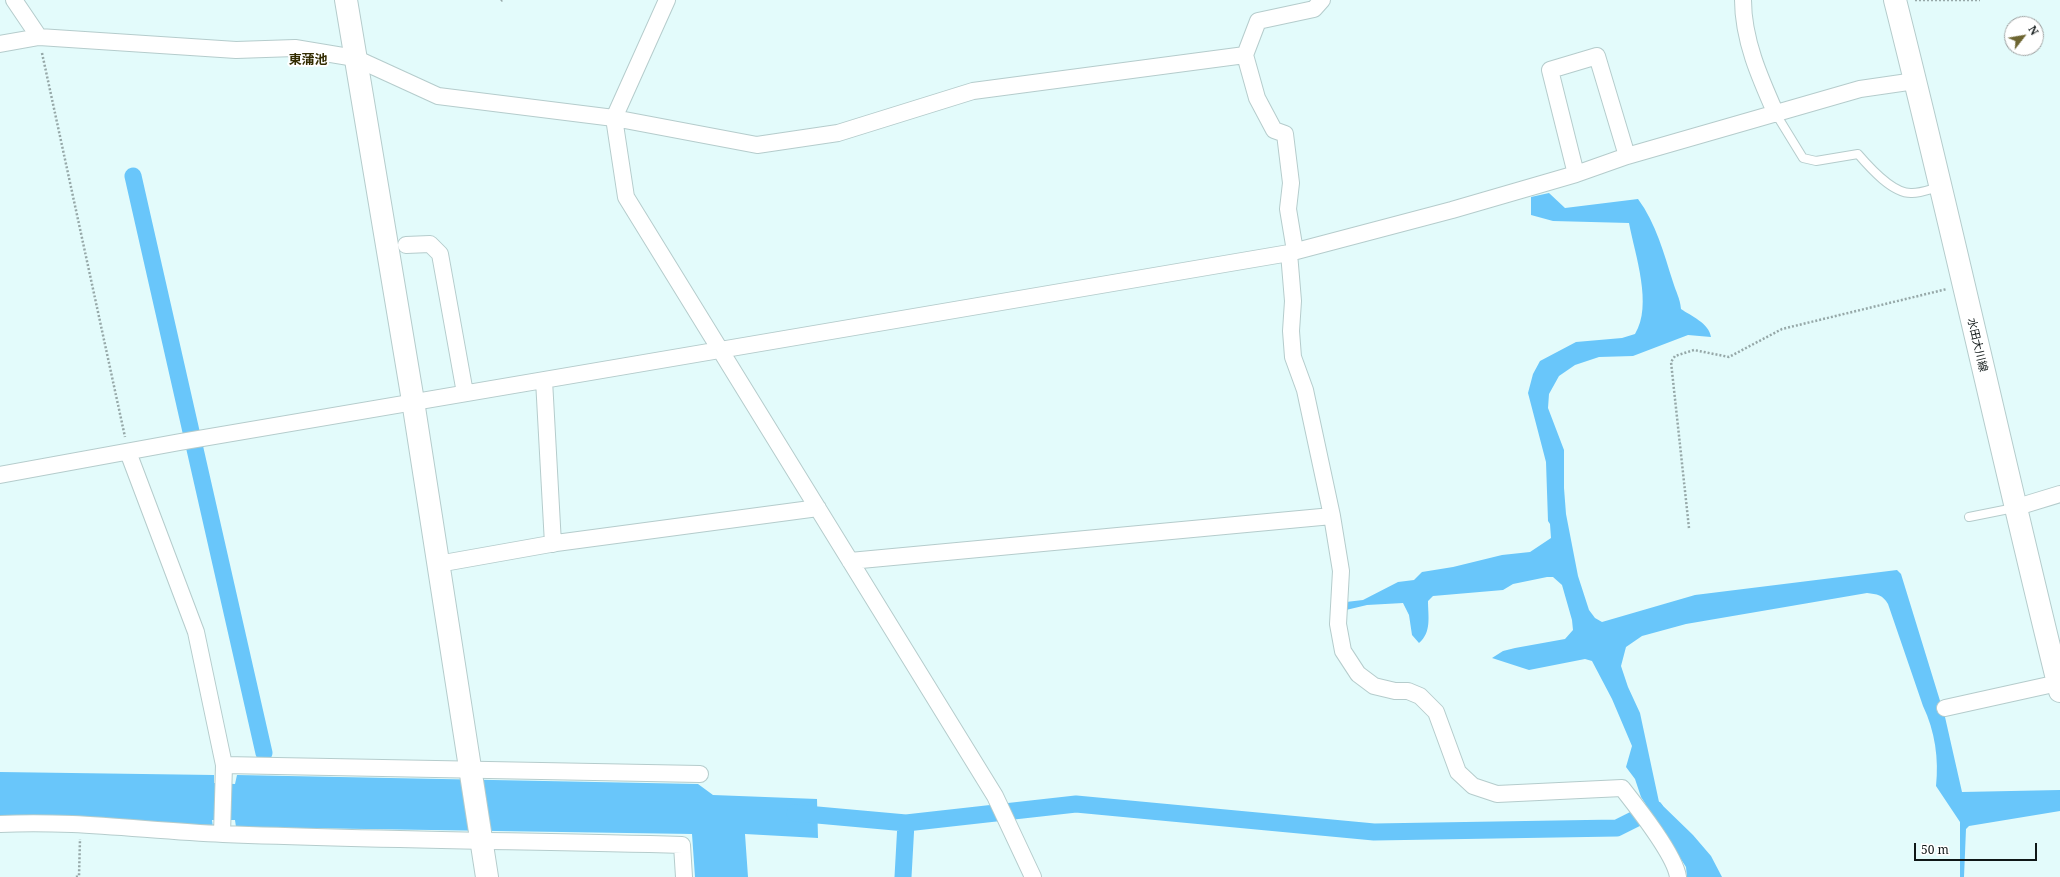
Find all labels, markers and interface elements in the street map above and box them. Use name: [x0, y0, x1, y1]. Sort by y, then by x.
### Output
north arrow: [2004, 16, 2044, 56]
text: N: [2025, 22, 2043, 38]
district label: 東蒲池: [289, 52, 327, 68]
street label: 水田大川線: [1964, 317, 1990, 373]
scale bar: [1916, 835, 2039, 861]
text: 50 m: [1921, 841, 1949, 858]

